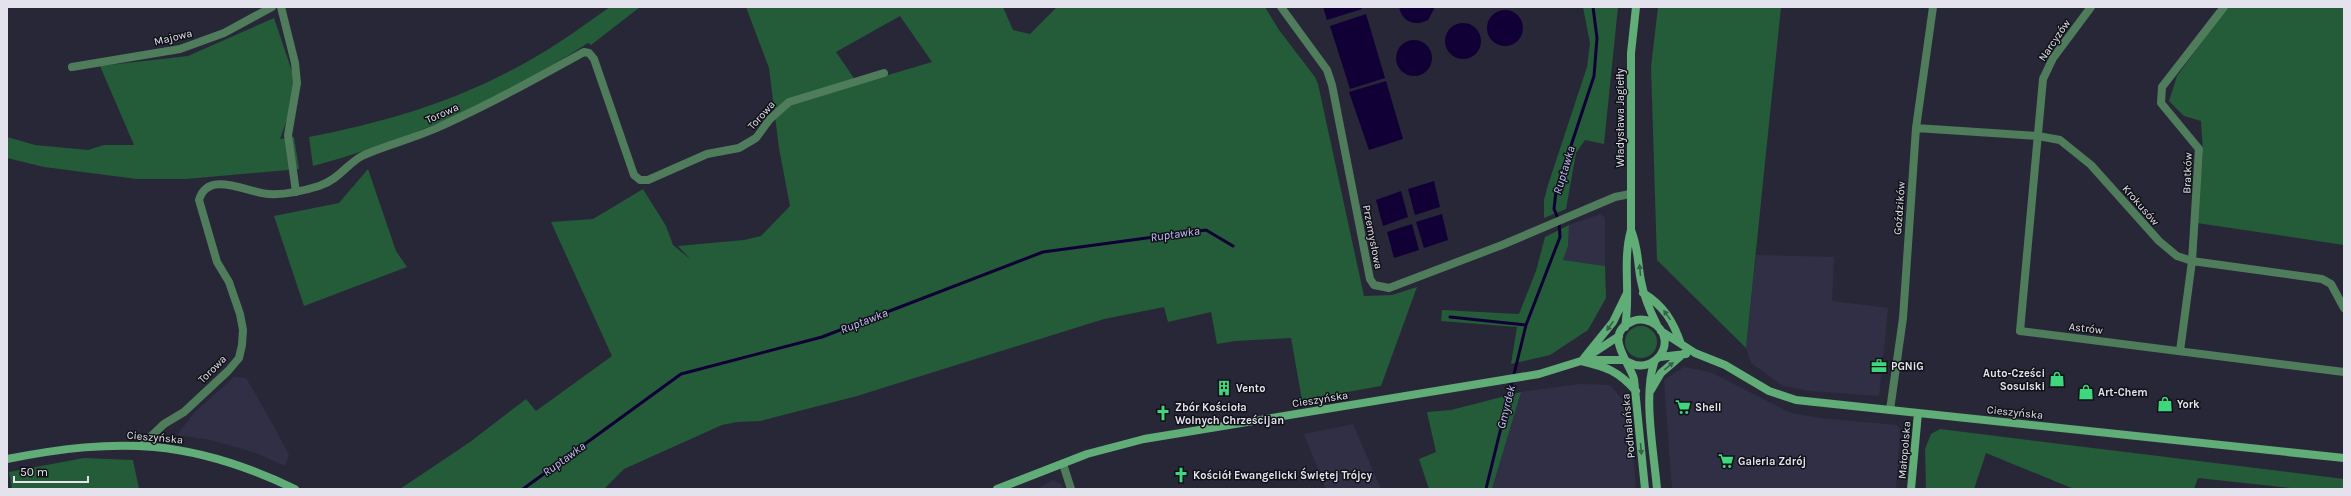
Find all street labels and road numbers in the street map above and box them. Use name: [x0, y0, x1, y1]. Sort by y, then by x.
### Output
street label: Narcyzów: [2036, 17, 2073, 64]
street label: Majowa: [153, 26, 194, 48]
street label: Władysława Jagiełły: [1614, 68, 1627, 168]
street label: Torowa: [745, 98, 778, 133]
street label: Torowa: [424, 100, 461, 126]
street label: Bratków: [2180, 152, 2195, 194]
street label: Goździków: [1891, 181, 1908, 235]
street label: Krokusów: [2120, 182, 2162, 228]
street label: Przemysłowa: [1360, 204, 1385, 270]
street label: Astrów: [2068, 320, 2104, 337]
street label: Torowa: [195, 352, 229, 386]
street label: Cieszyńska: [1291, 389, 1349, 410]
street label: Podhalańska: [1619, 393, 1638, 459]
street label: Cieszyńska: [1986, 403, 2044, 422]
street label: Małopolska: [1895, 421, 1914, 480]
street label: Cieszyńska: [126, 429, 184, 446]

